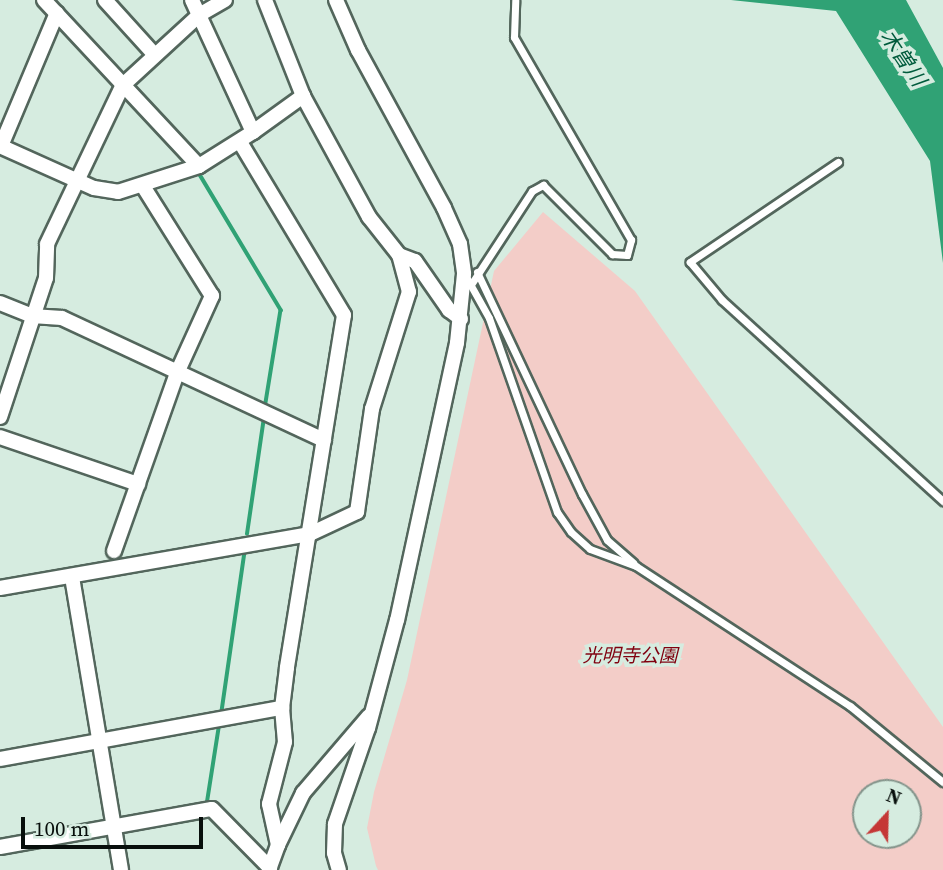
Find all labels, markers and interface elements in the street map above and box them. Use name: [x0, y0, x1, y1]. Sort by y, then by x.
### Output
water label: 木曽川: [875, 25, 931, 91]
park label: 光明寺公園: [583, 645, 677, 667]
north arrow: [852, 779, 922, 849]
text: N: [883, 782, 905, 811]
scale bar: [24, 804, 206, 848]
text: 100 m: [34, 814, 89, 843]

